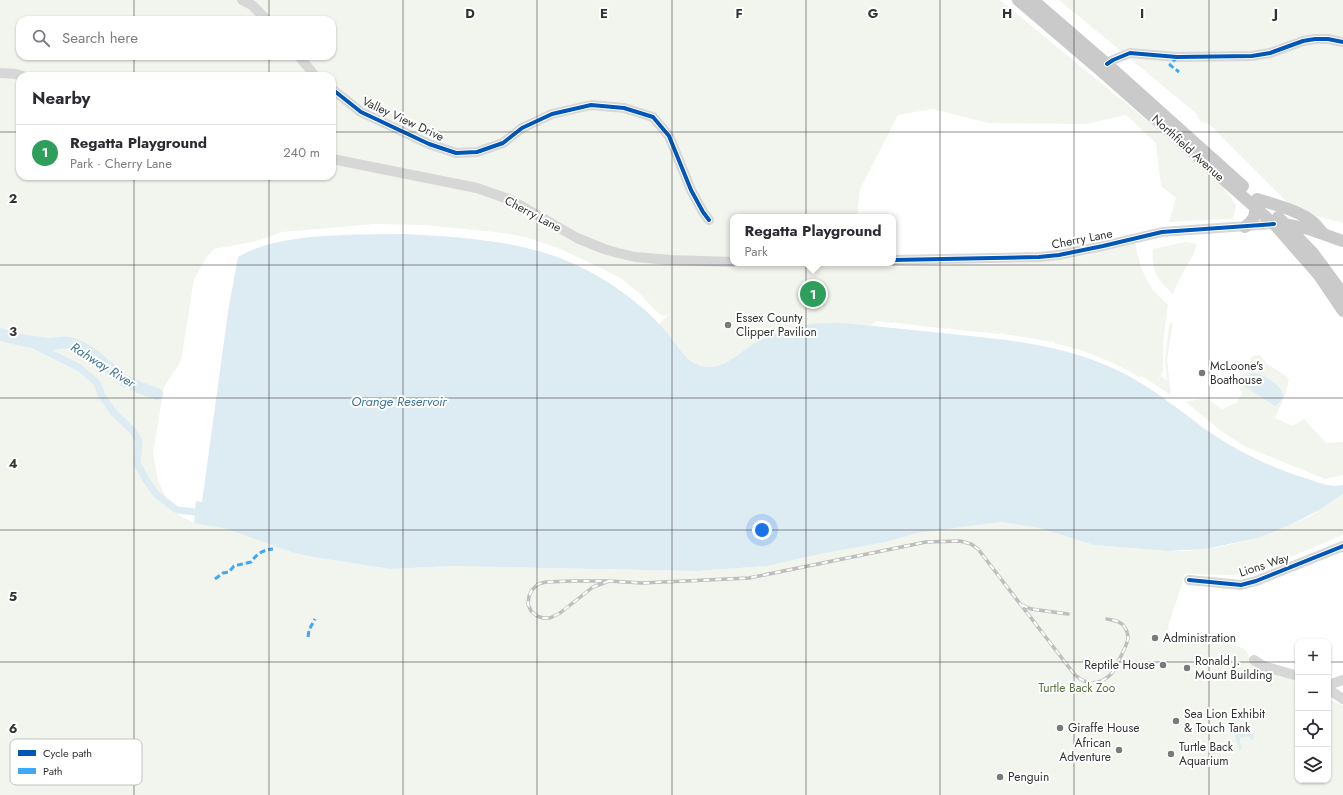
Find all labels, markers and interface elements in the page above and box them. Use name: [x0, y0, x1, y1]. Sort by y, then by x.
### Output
text: D: [465, 4, 475, 23]
text: E: [600, 4, 608, 23]
text: F: [735, 4, 743, 23]
text: G: [868, 4, 879, 23]
text: H: [1002, 4, 1012, 23]
text: I: [1140, 4, 1144, 23]
text: J: [1271, 4, 1278, 23]
search box: [16, 16, 336, 60]
icon: search: [30, 27, 52, 49]
text: Search here: [62, 27, 138, 49]
text: Nearby: [32, 86, 90, 110]
street label: Valley View Drive: [359, 92, 447, 146]
street label: Northfield Avenue: [1148, 110, 1228, 186]
text: Regatta Playground: [70, 132, 207, 154]
text: 1: [42, 143, 48, 162]
text: 240 m: [283, 143, 320, 162]
text: Park · Cherry Lane: [70, 154, 172, 173]
text: 2: [9, 189, 17, 208]
street label: Cherry Lane: [501, 192, 565, 236]
popup: [730, 214, 896, 266]
text: Regatta Playground: [744, 220, 882, 242]
street label: Cherry Lane: [1050, 224, 1114, 254]
text: Park: [744, 242, 768, 261]
pin: 1: [800, 279, 826, 309]
place label: Essex County Clipper Pavilion: [736, 309, 817, 341]
marker: Essex County Clipper Pavilion: [723, 320, 733, 330]
text: 3: [9, 322, 17, 341]
water label: Rahway River: [67, 338, 139, 393]
place label: McLoone's Boathouse: [1210, 357, 1263, 389]
marker: McLoone's Boathouse: [1197, 368, 1207, 378]
water label: Orange Reservoir: [351, 392, 447, 411]
text: 4: [8, 454, 18, 473]
your location: [752, 520, 772, 540]
street label: Lions Way: [1237, 548, 1292, 582]
text: 5: [9, 587, 17, 606]
place label: Administration: [1163, 629, 1236, 647]
marker: Administration: [1150, 633, 1160, 643]
map controls: [1295, 639, 1331, 783]
button: +: [1295, 639, 1331, 675]
place label: Ronald J. Mount Building: [1195, 652, 1272, 684]
place label: Reptile House: [1084, 656, 1155, 674]
marker: Reptile House: [1158, 660, 1168, 670]
marker: Ronald J. Mount Building: [1182, 663, 1192, 673]
button: −: [1295, 675, 1331, 711]
park label: Turtle Back Zoo: [1039, 679, 1116, 697]
place label: Sea Lion Exhibit & Touch Tank: [1184, 705, 1265, 737]
button: locate: [1295, 711, 1331, 747]
marker: Sea Lion Exhibit & Touch Tank: [1171, 716, 1181, 726]
text: 6: [9, 719, 18, 738]
place label: Giraffe House: [1068, 719, 1139, 737]
marker: Giraffe House: [1055, 723, 1065, 733]
place label: African Adventure: [1059, 734, 1111, 766]
place label: Turtle Back Aquarium: [1179, 738, 1234, 770]
legend: [10, 739, 142, 785]
text: Cycle path: [43, 745, 92, 761]
marker: African Adventure: [1114, 745, 1124, 755]
button: layers: [1295, 747, 1331, 783]
marker: Turtle Back Aquarium: [1166, 749, 1176, 759]
text: Path: [43, 763, 62, 779]
place label: Penguin: [1008, 768, 1049, 786]
marker: Penguin: [995, 772, 1005, 782]

